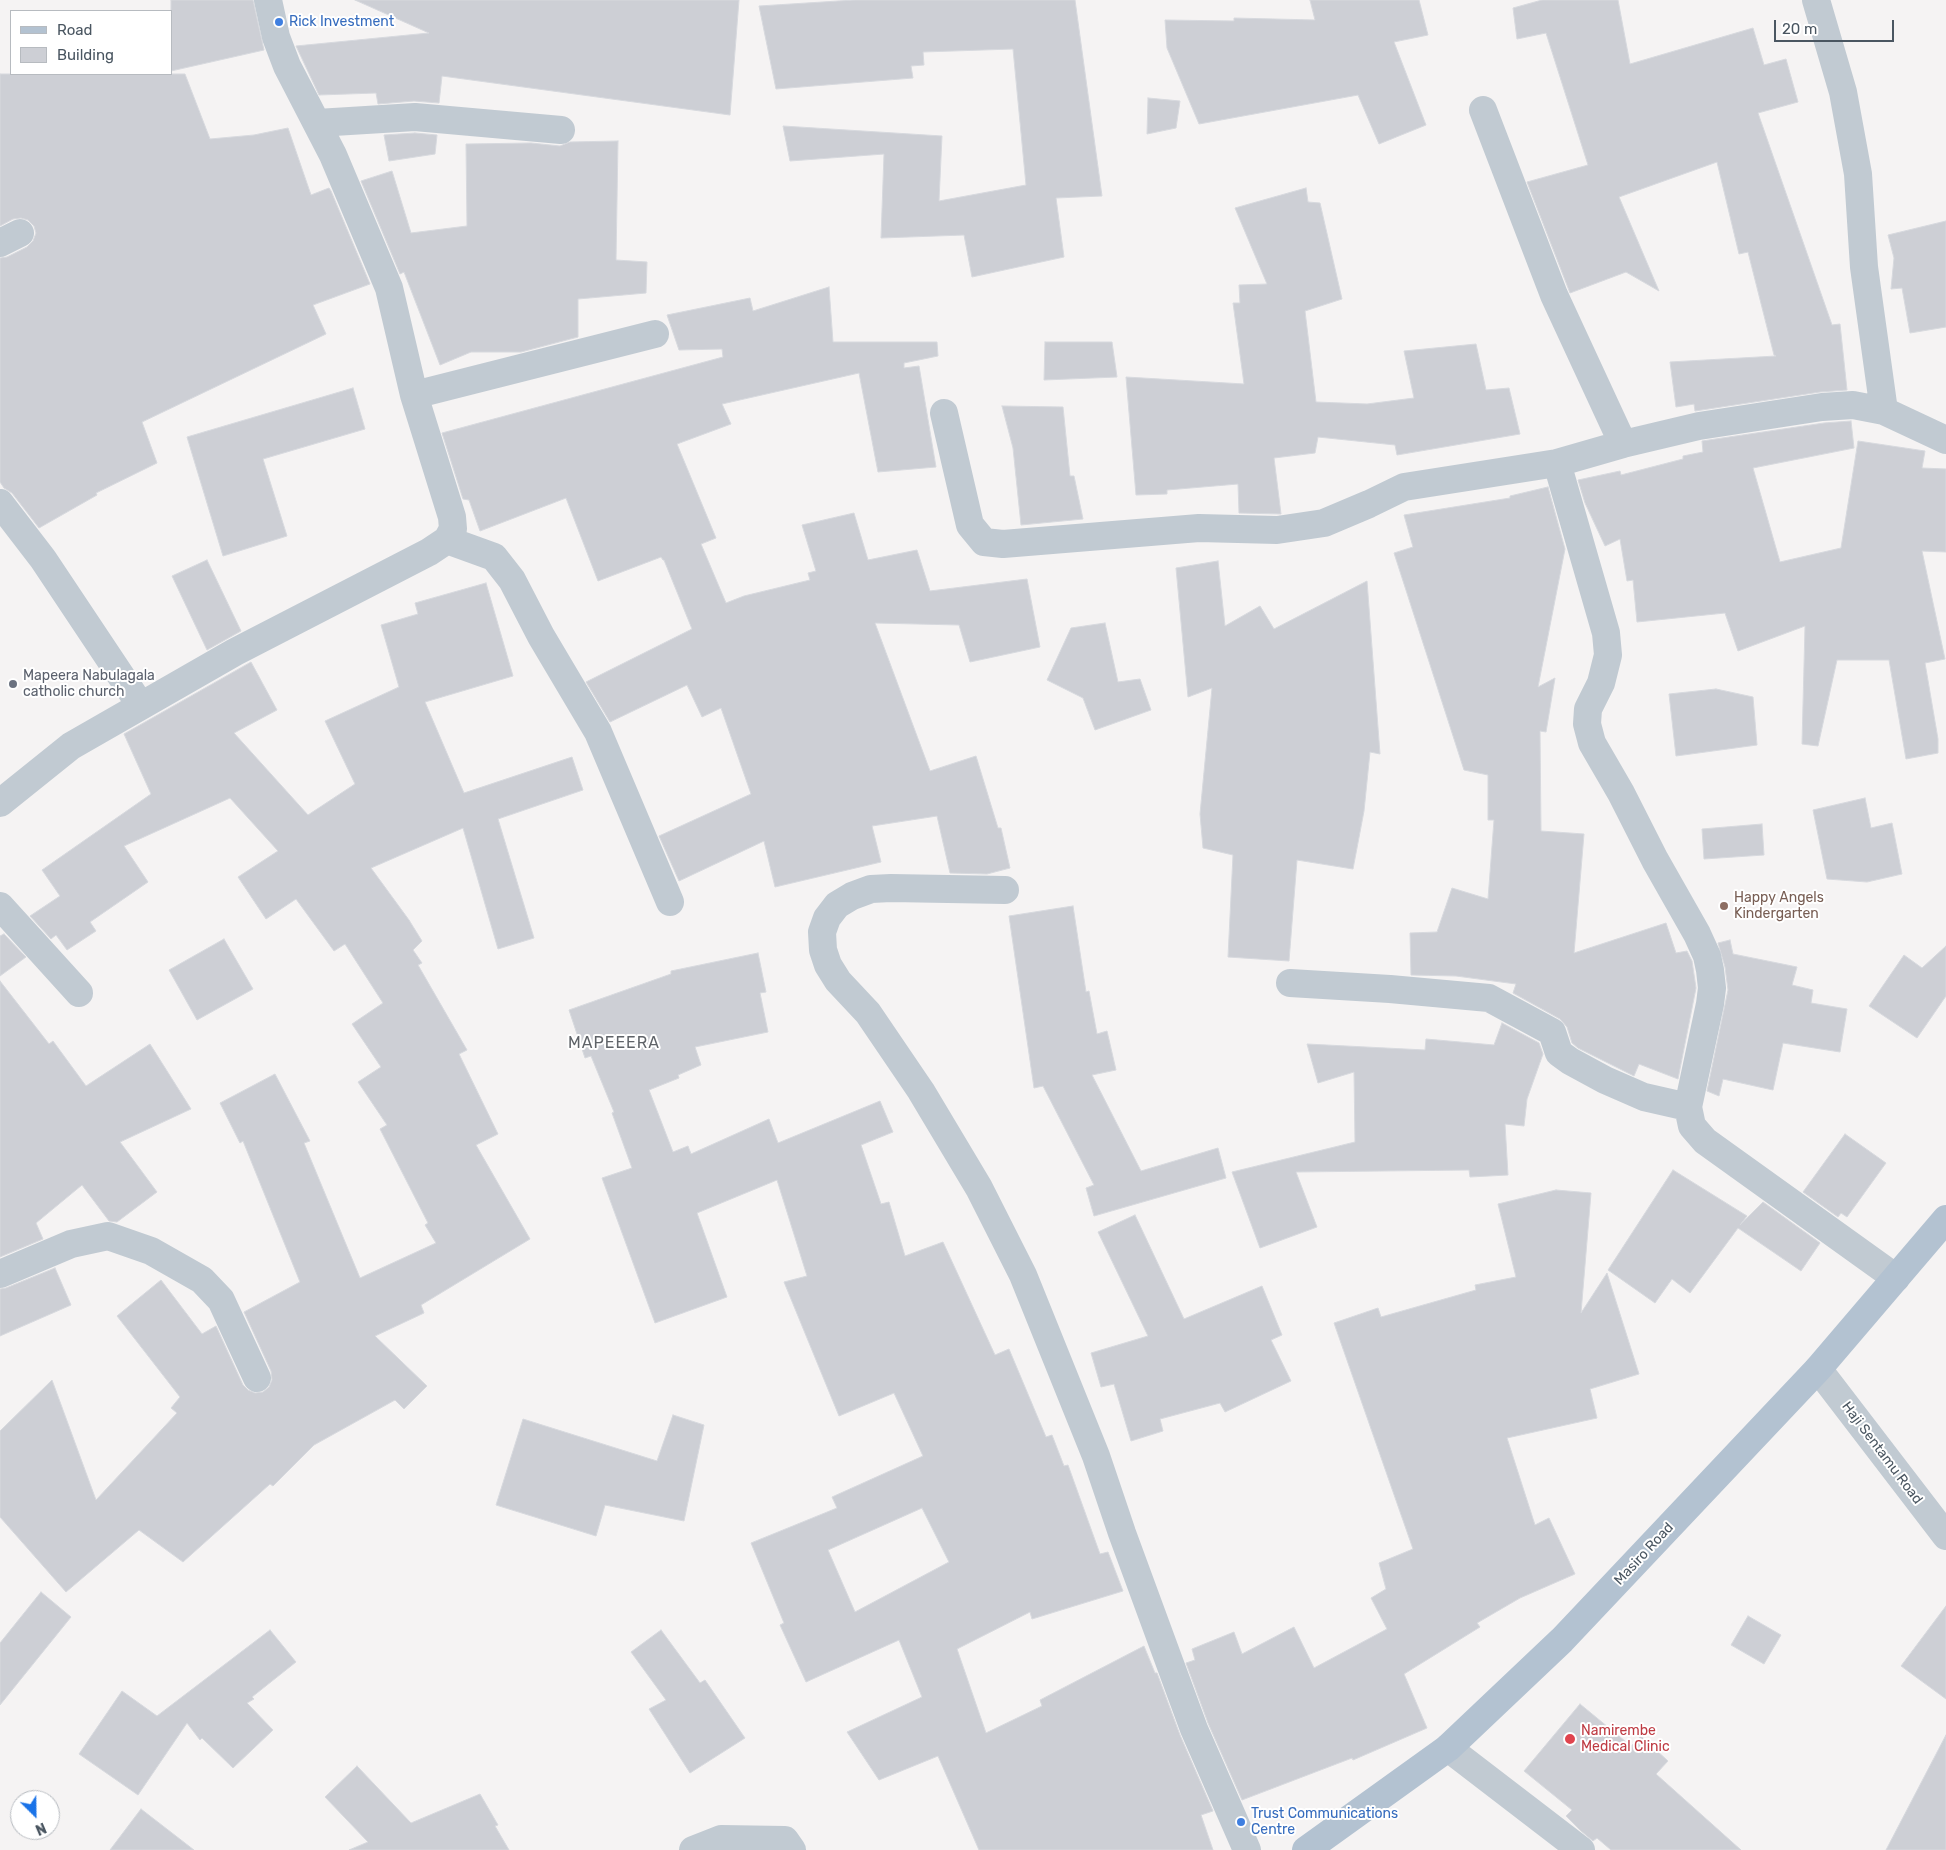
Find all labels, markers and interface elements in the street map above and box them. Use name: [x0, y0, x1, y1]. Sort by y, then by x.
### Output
legend: [10, 10, 172, 75]
scale bar: [1776, 10, 1896, 42]
place label: Rick Investment: [289, 14, 394, 30]
marker: Rick Investment: [273, 16, 285, 28]
text: 20 m: [1782, 20, 1817, 38]
text: Road: [57, 21, 93, 39]
text: Building: [57, 46, 114, 64]
place label: Mapeera Nabulagala catholic church: [23, 668, 155, 700]
marker: Mapeera Nabulagala catholic church: [7, 678, 19, 690]
place label: Happy Angels Kindergarten: [1734, 890, 1824, 922]
marker: Happy Angels Kindergarten: [1718, 900, 1730, 912]
district label: MAPEEERA: [567, 1033, 661, 1053]
street label: Haji Sentamu Road: [1838, 1398, 1926, 1508]
street label: Masiro Road: [1611, 1519, 1677, 1589]
place label: Namirembe Medical Clinic: [1581, 1723, 1670, 1755]
marker: Namirembe Medical Clinic: [1563, 1732, 1577, 1746]
north arrow: [10, 1790, 60, 1840]
place label: Trust Communications Centre: [1251, 1806, 1398, 1838]
marker: Trust Communications Centre: [1235, 1816, 1247, 1828]
text: N: [33, 1819, 49, 1838]

